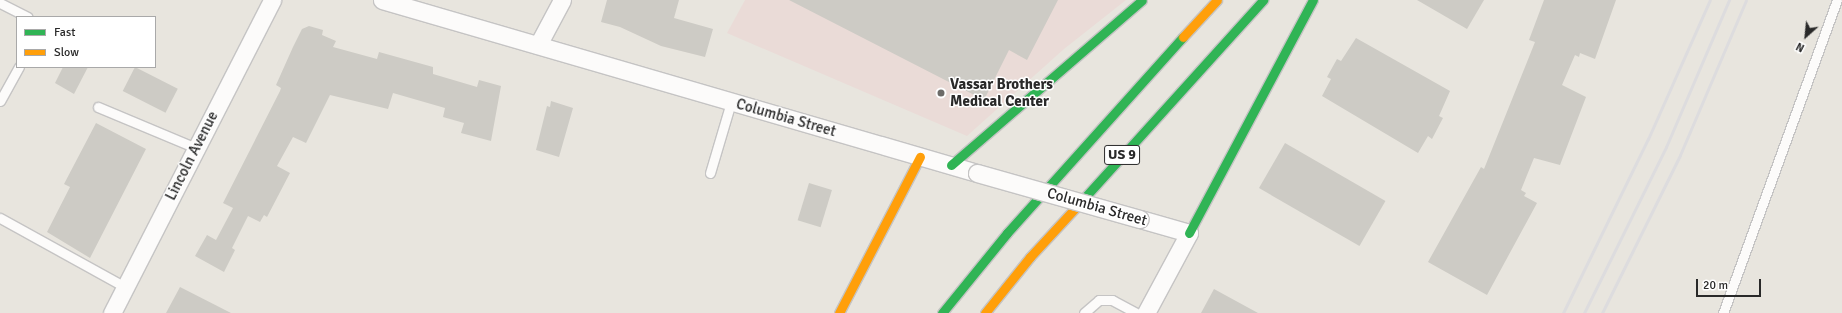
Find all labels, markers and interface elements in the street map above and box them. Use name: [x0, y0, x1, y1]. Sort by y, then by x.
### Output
legend: [16, 16, 156, 68]
north arrow: [1786, 16, 1826, 56]
text: Fast: [54, 25, 75, 40]
text: N: [1794, 40, 1807, 55]
text: Slow: [54, 45, 79, 60]
place label: Vassar Brothers Medical Center: [950, 75, 1053, 110]
marker: Vassar Brothers Medical Center: [935, 87, 947, 99]
street label: Columbia Street: [734, 95, 838, 141]
street label: Lincoln Avenue: [162, 109, 222, 203]
road number: US 9: [1104, 143, 1140, 167]
street label: Columbia Street: [1045, 184, 1149, 230]
scale bar: [1698, 271, 1763, 297]
text: 20 m: [1703, 278, 1728, 293]

